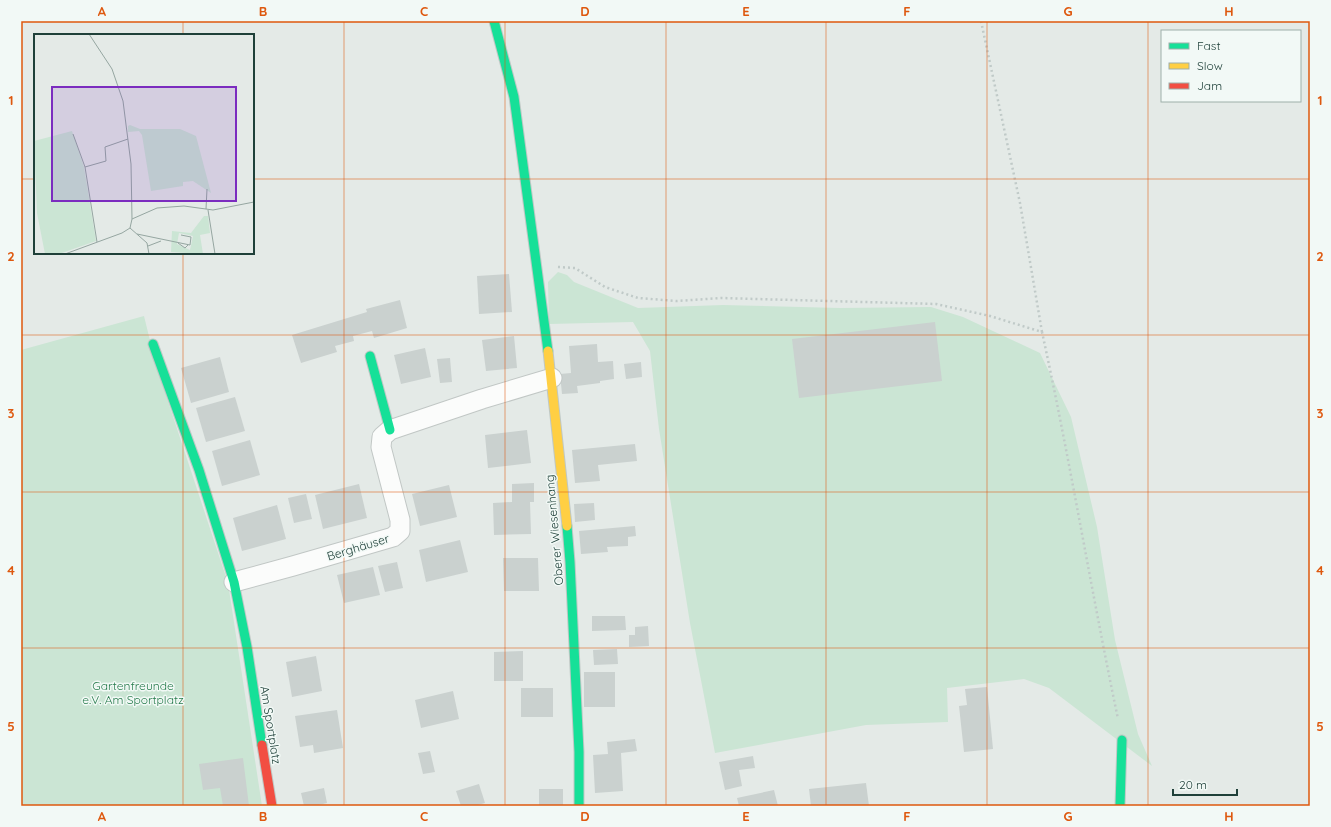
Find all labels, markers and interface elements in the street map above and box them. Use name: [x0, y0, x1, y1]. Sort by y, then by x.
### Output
text: A: [98, 3, 107, 19]
text: B: [259, 3, 267, 19]
text: C: [420, 3, 428, 19]
text: D: [580, 3, 590, 19]
text: E: [742, 3, 750, 19]
text: F: [903, 3, 911, 19]
text: G: [1063, 3, 1073, 19]
text: H: [1224, 3, 1234, 19]
legend: [1161, 30, 1301, 102]
inset map: [34, 34, 254, 254]
text: Fast: [1197, 38, 1221, 53]
text: Slow: [1197, 58, 1223, 73]
text: Jam: [1197, 78, 1222, 93]
text: 1: [8, 92, 14, 108]
text: 1: [1317, 92, 1323, 108]
text: 2: [7, 248, 15, 264]
text: 2: [1316, 248, 1324, 264]
text: 3: [8, 405, 15, 421]
text: 3: [1317, 405, 1324, 421]
street label: Oberer Wiesenhang: [542, 474, 566, 586]
street label: Berghäuser: [325, 530, 391, 564]
text: 4: [7, 562, 15, 578]
text: 4: [1316, 562, 1324, 578]
park label: Gartenfreunde e.V. Am Sportplatz: [82, 678, 184, 707]
street label: Am Sportplatz: [257, 685, 285, 765]
text: 5: [7, 718, 15, 734]
text: 5: [1316, 718, 1324, 734]
scale bar: [1173, 771, 1237, 797]
text: 20 m: [1179, 777, 1207, 792]
text: A: [98, 808, 107, 824]
text: B: [259, 808, 267, 824]
text: C: [420, 808, 428, 824]
text: D: [580, 808, 590, 824]
text: E: [742, 808, 750, 824]
text: F: [903, 808, 911, 824]
text: G: [1063, 808, 1073, 824]
text: H: [1224, 808, 1234, 824]

